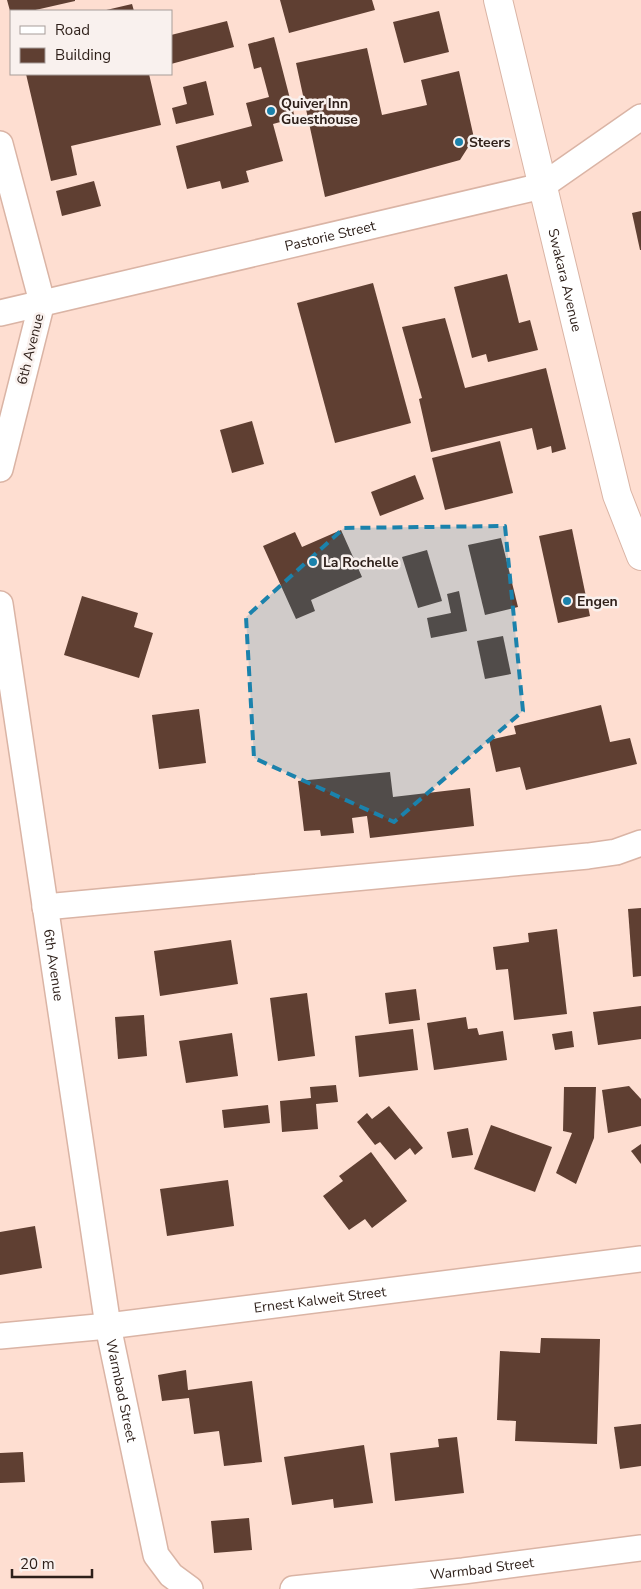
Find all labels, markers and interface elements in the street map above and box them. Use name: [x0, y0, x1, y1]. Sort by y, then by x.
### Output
legend: [10, 10, 172, 75]
text: Road: [55, 20, 90, 40]
text: Building: [55, 45, 111, 65]
place label: Quiver Inn Guesthouse: [281, 94, 358, 129]
marker: Quiver Inn Guesthouse: [265, 105, 277, 117]
place label: Steers: [469, 133, 511, 152]
marker: Steers: [453, 136, 465, 148]
street label: Pastorie Street: [283, 216, 378, 256]
street label: Swakara Avenue: [543, 227, 586, 334]
street label: 6th Avenue: [12, 312, 48, 387]
place label: La Rochelle: [323, 553, 399, 572]
marker: La Rochelle: [307, 556, 319, 568]
place label: Engen: [577, 592, 618, 611]
marker: Engen: [561, 595, 573, 607]
street label: 6th Avenue: [39, 928, 68, 1002]
street label: Ernest Kalweit Street: [253, 1282, 387, 1318]
street label: Warmbad Street: [101, 1337, 141, 1444]
scale bar: [12, 1546, 92, 1578]
street label: Warmbad Street: [429, 1553, 535, 1584]
text: 20 m: [20, 1554, 55, 1574]

